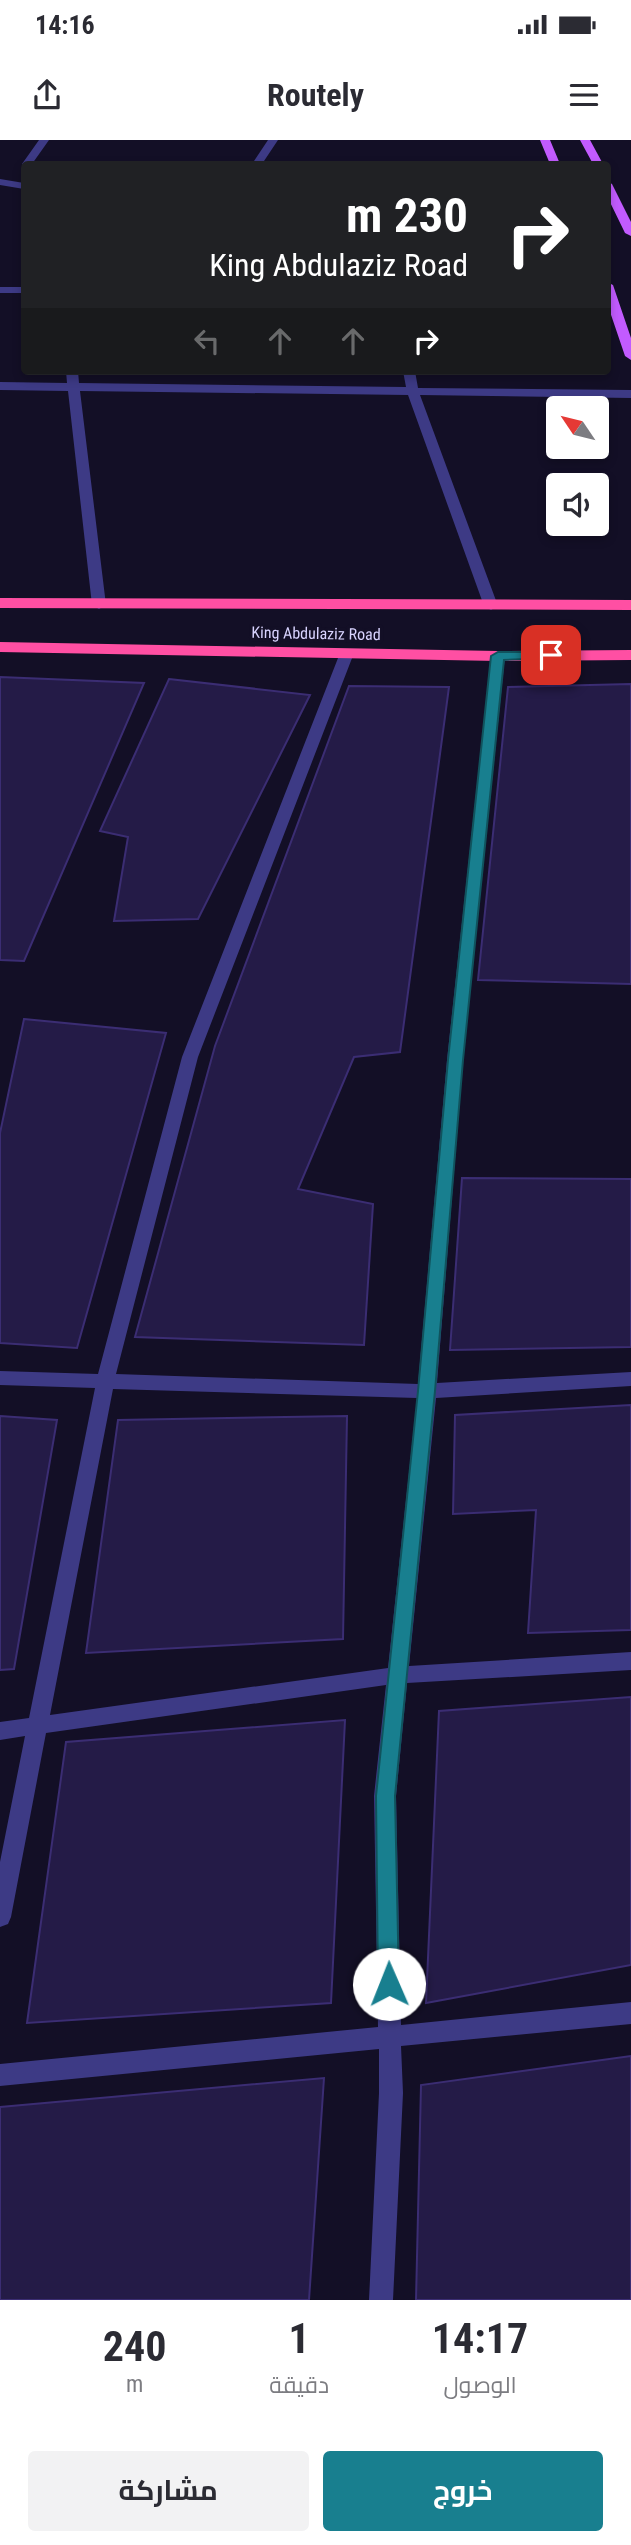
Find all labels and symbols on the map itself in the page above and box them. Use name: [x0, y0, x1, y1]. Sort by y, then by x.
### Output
north arrow: [546, 396, 609, 458]
street label: King Abdulaziz Road: [251, 623, 381, 644]
pin: [521, 625, 581, 685]
position arrow: [352, 1947, 426, 2021]

